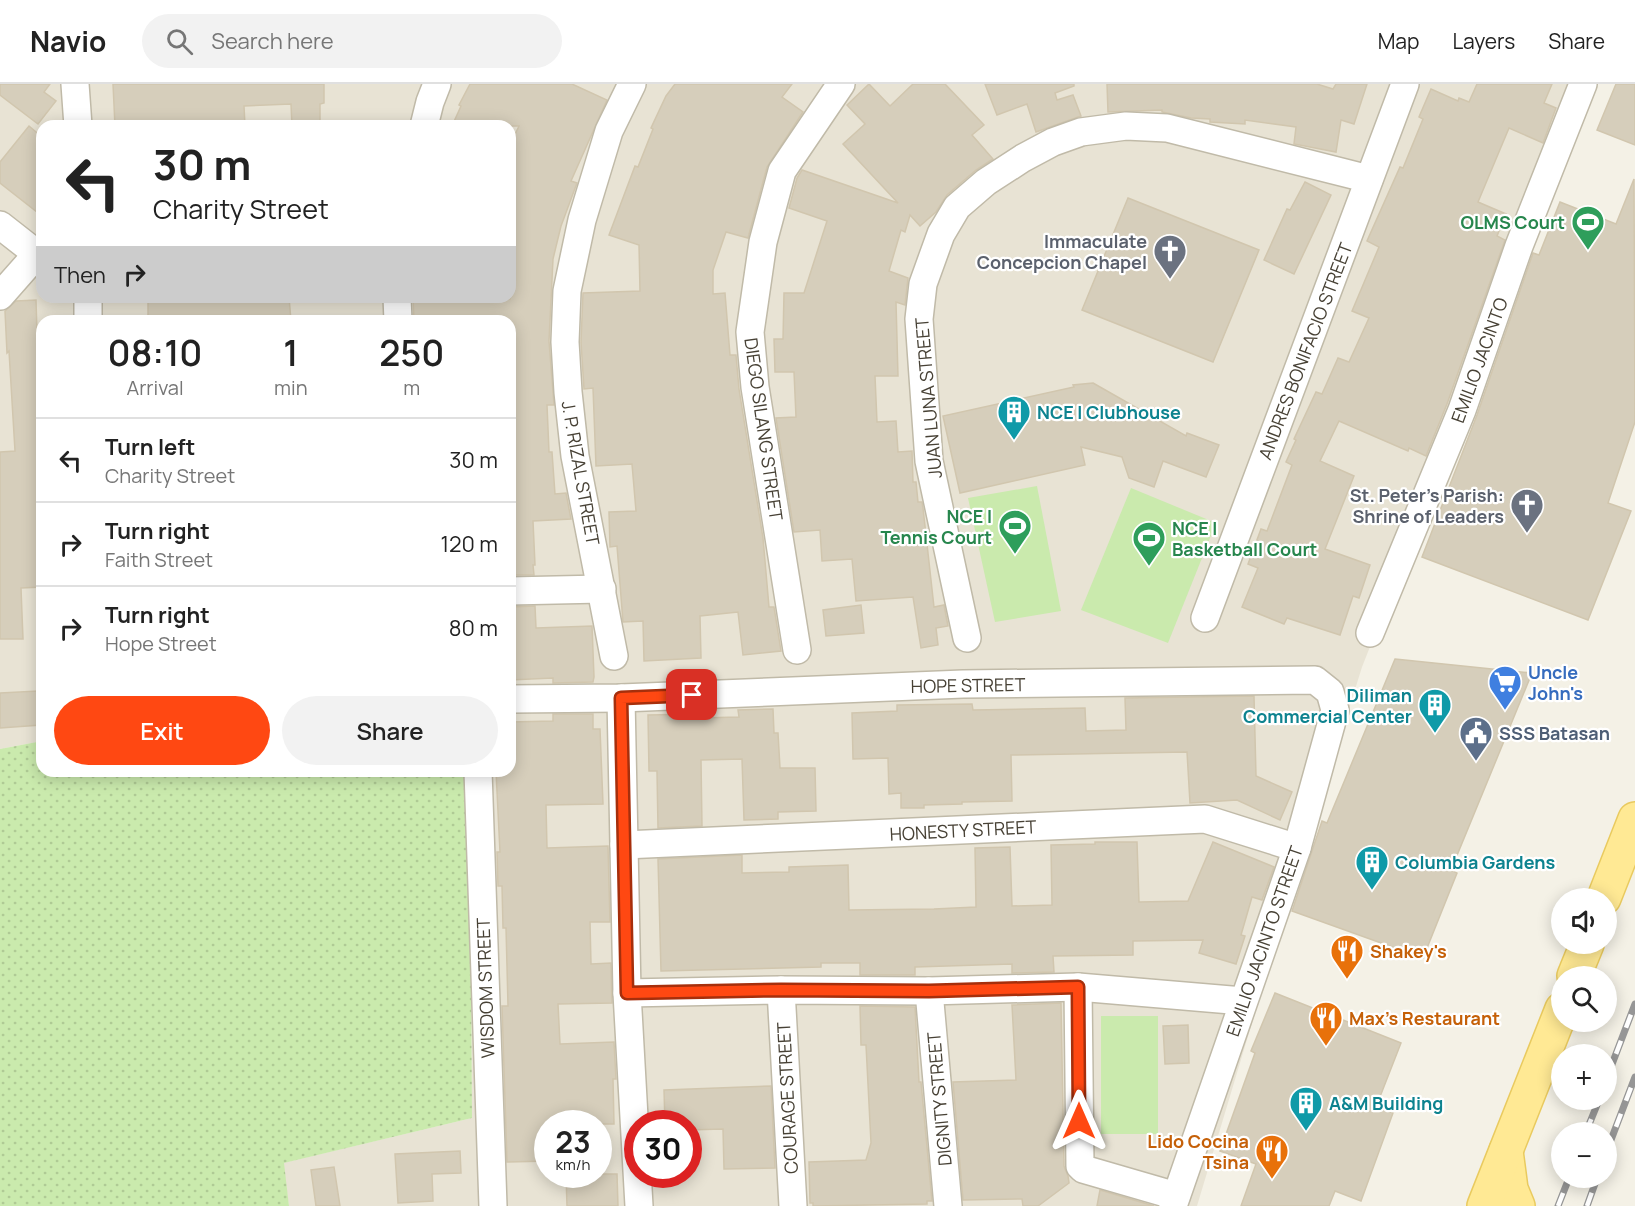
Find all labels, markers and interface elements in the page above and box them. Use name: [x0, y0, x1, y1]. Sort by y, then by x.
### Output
search box: [142, 14, 562, 68]
text: Navio: [30, 22, 106, 60]
icon: search: [163, 25, 196, 58]
text: Search here: [211, 26, 334, 56]
text: Map: [1378, 27, 1419, 55]
text: Layers: [1452, 27, 1515, 55]
text: Share: [1548, 27, 1605, 55]
text: 30 m: [153, 135, 251, 193]
icon: left: [54, 144, 132, 222]
text: Charity Street: [153, 190, 329, 227]
sports icon: OLMS Court: [1570, 204, 1606, 251]
place label: OLMS Court: [1460, 210, 1565, 234]
place label: Immaculate Concepcion Chapel: [977, 229, 1147, 274]
church icon: Immaculate Concepcion Chapel: [1152, 233, 1188, 280]
street label: ANDRES BONIFACIO STREET: [1253, 239, 1358, 463]
icon: right: [118, 258, 151, 291]
text: Then: [54, 260, 106, 290]
street label: EMILIO JACINTO: [1445, 294, 1513, 426]
street label: JUAN LUNA STREET: [909, 316, 947, 479]
text: 08:10: [108, 328, 202, 377]
text: 1: [283, 328, 298, 377]
text: 250: [379, 328, 444, 377]
street label: DIEGO SILANG STREET: [739, 336, 789, 522]
text: Arrival: [126, 374, 184, 401]
text: min: [274, 374, 308, 401]
text: m: [403, 374, 420, 401]
building icon: NCE I Clubhouse: [996, 394, 1032, 441]
street label: J. P. RIZAL STREET: [556, 399, 606, 547]
place label: NCE I Clubhouse: [1037, 400, 1181, 424]
text: Turn left: [105, 432, 195, 462]
icon: left: [54, 444, 87, 477]
text: 30 m: [449, 445, 498, 475]
text: Charity Street: [105, 462, 235, 489]
place label: St. Peter's Parish: Shrine of Leaders: [1350, 483, 1504, 528]
church icon: St. Peter's Parish: Shrine of Leaders: [1509, 487, 1545, 534]
place label: NCE I Tennis Court: [880, 504, 992, 549]
sports icon: NCE I Tennis Court: [997, 508, 1033, 555]
text: Turn right: [105, 516, 210, 546]
place label: NCE I Basketball Court: [1172, 516, 1317, 561]
sports icon: NCE I Basketball Court: [1131, 520, 1167, 567]
icon: right: [54, 528, 87, 561]
text: 120 m: [440, 529, 498, 559]
text: Faith Street: [105, 546, 213, 573]
text: Turn right: [105, 600, 210, 630]
icon: right: [54, 612, 87, 645]
text: 80 m: [449, 613, 498, 643]
text: Hope Street: [105, 630, 217, 657]
place label: Uncle John's: [1528, 660, 1583, 705]
supermarket icon: Uncle John's: [1487, 664, 1523, 711]
pin: [666, 669, 717, 720]
street label: HOPE STREET: [911, 672, 1026, 698]
icon: arrive: [675, 678, 708, 711]
place label: Diliman Commercial Center: [1243, 683, 1412, 728]
building icon: Diliman Commercial Center: [1417, 687, 1453, 734]
button: Exit: [54, 696, 270, 765]
button: Share: [282, 696, 498, 765]
public building icon: SSS Batasan: [1458, 715, 1494, 762]
place label: SSS Batasan: [1499, 721, 1610, 745]
street label: HONESTY STREET: [889, 814, 1037, 846]
street label: EMILIO JACINTO STREET: [1220, 842, 1308, 1039]
building icon: Columbia Gardens: [1354, 844, 1390, 891]
place label: Columbia Gardens: [1395, 850, 1555, 874]
map controls: [1551, 888, 1617, 1188]
button: sound: [1551, 888, 1617, 954]
street label: WISDOM STREET: [471, 917, 499, 1059]
restaurant icon: Shakey's: [1329, 933, 1365, 980]
place label: Shakey's: [1370, 939, 1447, 963]
button: search: [1551, 966, 1617, 1032]
restaurant icon: Max's Restaurant: [1308, 1000, 1344, 1047]
place label: Max's Restaurant: [1349, 1006, 1500, 1030]
street label: COURAGE STREET: [771, 1021, 803, 1174]
street label: DIGNITY STREET: [921, 1031, 957, 1167]
button: +: [1551, 1044, 1617, 1110]
building icon: A&M Building: [1288, 1085, 1324, 1132]
position arrow: [1047, 1089, 1111, 1153]
place label: A&M Building: [1329, 1091, 1443, 1115]
speed limit sign: 30: [624, 1110, 702, 1188]
text: 23: [555, 1121, 591, 1162]
button: −: [1551, 1122, 1617, 1188]
place label: Lido Cocina Tsina: [1147, 1129, 1249, 1174]
restaurant icon: Lido Cocina Tsina: [1254, 1133, 1290, 1180]
text: km/h: [556, 1154, 590, 1175]

